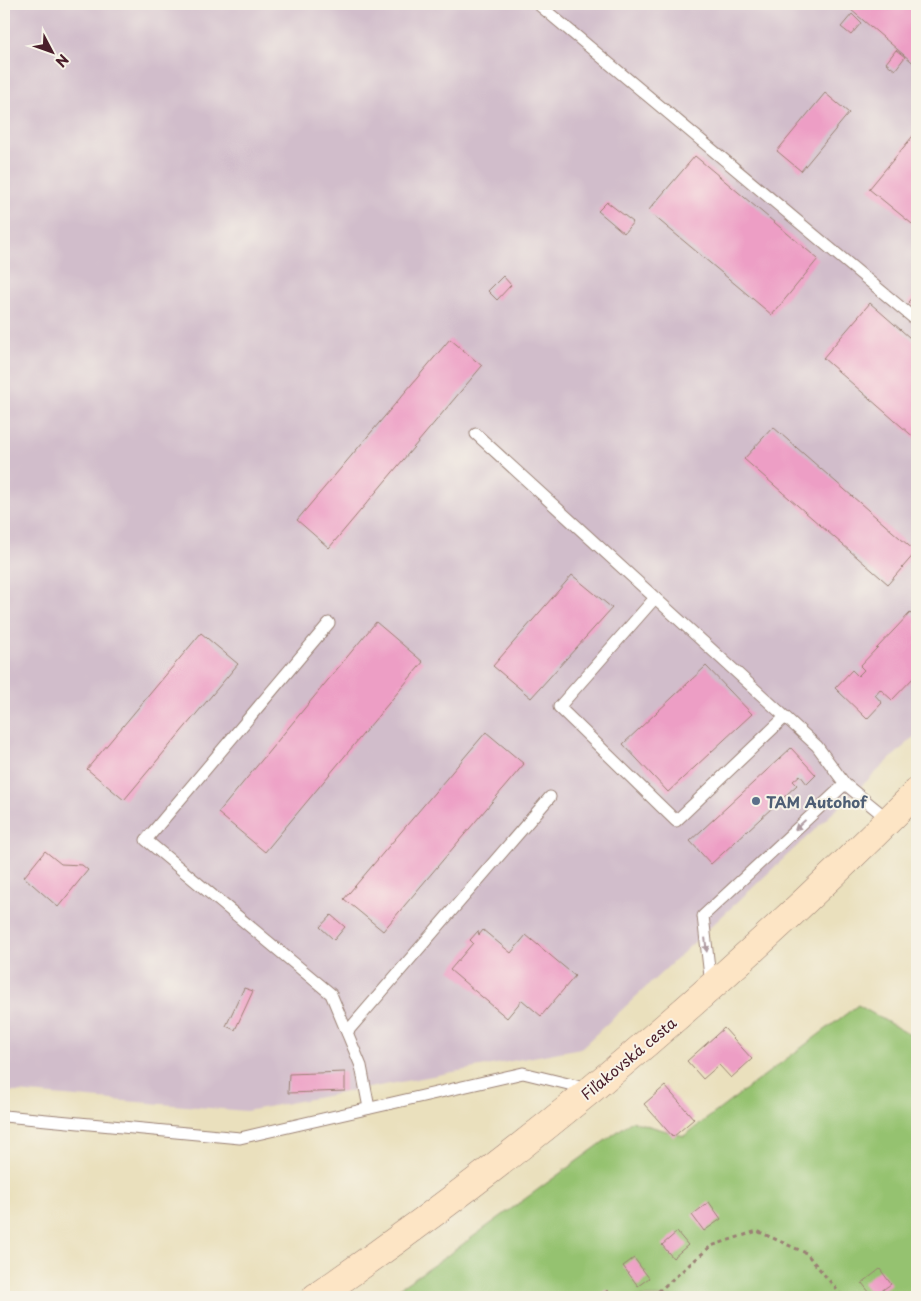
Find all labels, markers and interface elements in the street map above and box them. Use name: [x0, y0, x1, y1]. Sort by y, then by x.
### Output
north arrow: [28, 28, 78, 78]
text: N: [51, 50, 74, 72]
place label: TAM Autohof: [766, 790, 868, 813]
marker: TAM Autohof: [750, 795, 762, 807]
one-way arrow: [794, 819, 806, 831]
one-way arrow: [703, 938, 711, 954]
street label: Fiľakovská cesta: [575, 1011, 681, 1105]

